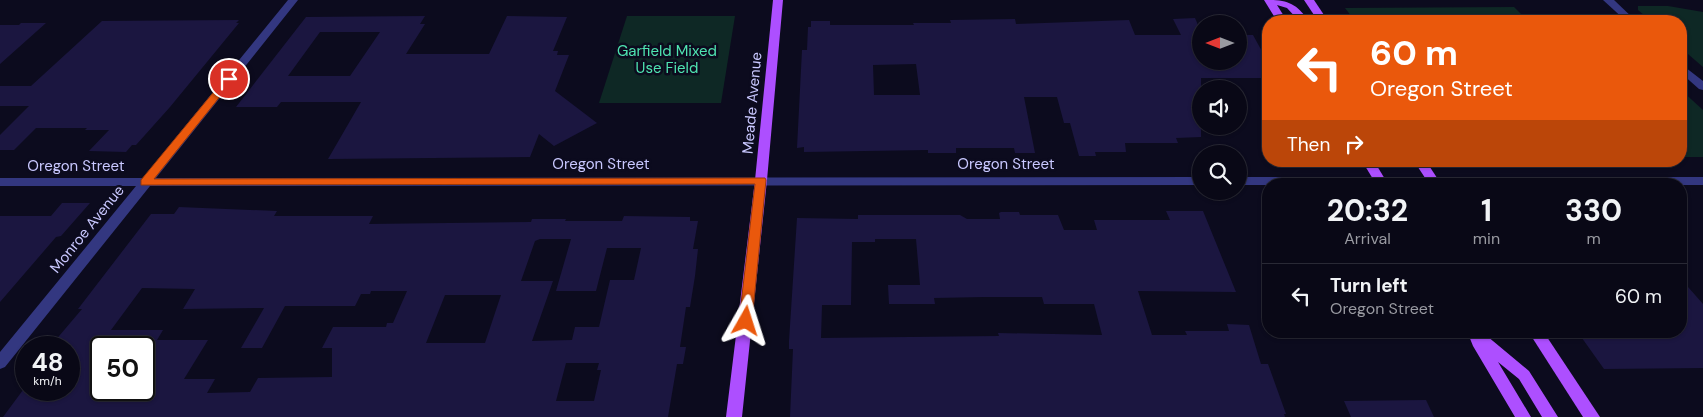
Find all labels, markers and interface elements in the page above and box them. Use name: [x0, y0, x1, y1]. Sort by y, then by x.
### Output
north arrow: [1192, 15, 1248, 70]
map controls: [1192, 15, 1247, 200]
text: 60 m: [1370, 30, 1458, 76]
icon: left: [1287, 35, 1352, 100]
park label: Garfield Mixed Use Field: [617, 41, 717, 78]
street label: Meade Avenue: [738, 51, 766, 155]
pin: [208, 58, 250, 100]
icon: arrive: [215, 65, 243, 93]
text: Oregon Street: [1370, 74, 1513, 103]
button: sound: [1192, 80, 1247, 135]
icon: right: [1340, 130, 1368, 158]
text: Then: [1287, 132, 1330, 157]
button: search: [1192, 145, 1247, 200]
street label: Oregon Street: [552, 154, 650, 174]
street label: Oregon Street: [957, 154, 1055, 174]
street label: Oregon Street: [27, 156, 125, 176]
street label: Monroe Avenue: [45, 181, 129, 277]
text: 20:32: [1327, 191, 1408, 230]
text: 1: [1481, 191, 1492, 230]
text: 330: [1565, 191, 1622, 230]
text: Arrival: [1344, 228, 1391, 249]
text: min: [1473, 228, 1500, 249]
text: m: [1586, 228, 1601, 249]
text: Turn left: [1330, 273, 1408, 298]
icon: left: [1287, 282, 1315, 310]
text: 60 m: [1615, 284, 1662, 309]
position arrow: [719, 294, 771, 346]
text: Oregon Street: [1330, 298, 1434, 319]
speed limit sign: 50: [90, 336, 155, 401]
text: 48: [31, 346, 64, 379]
text: km/h: [33, 373, 62, 389]

